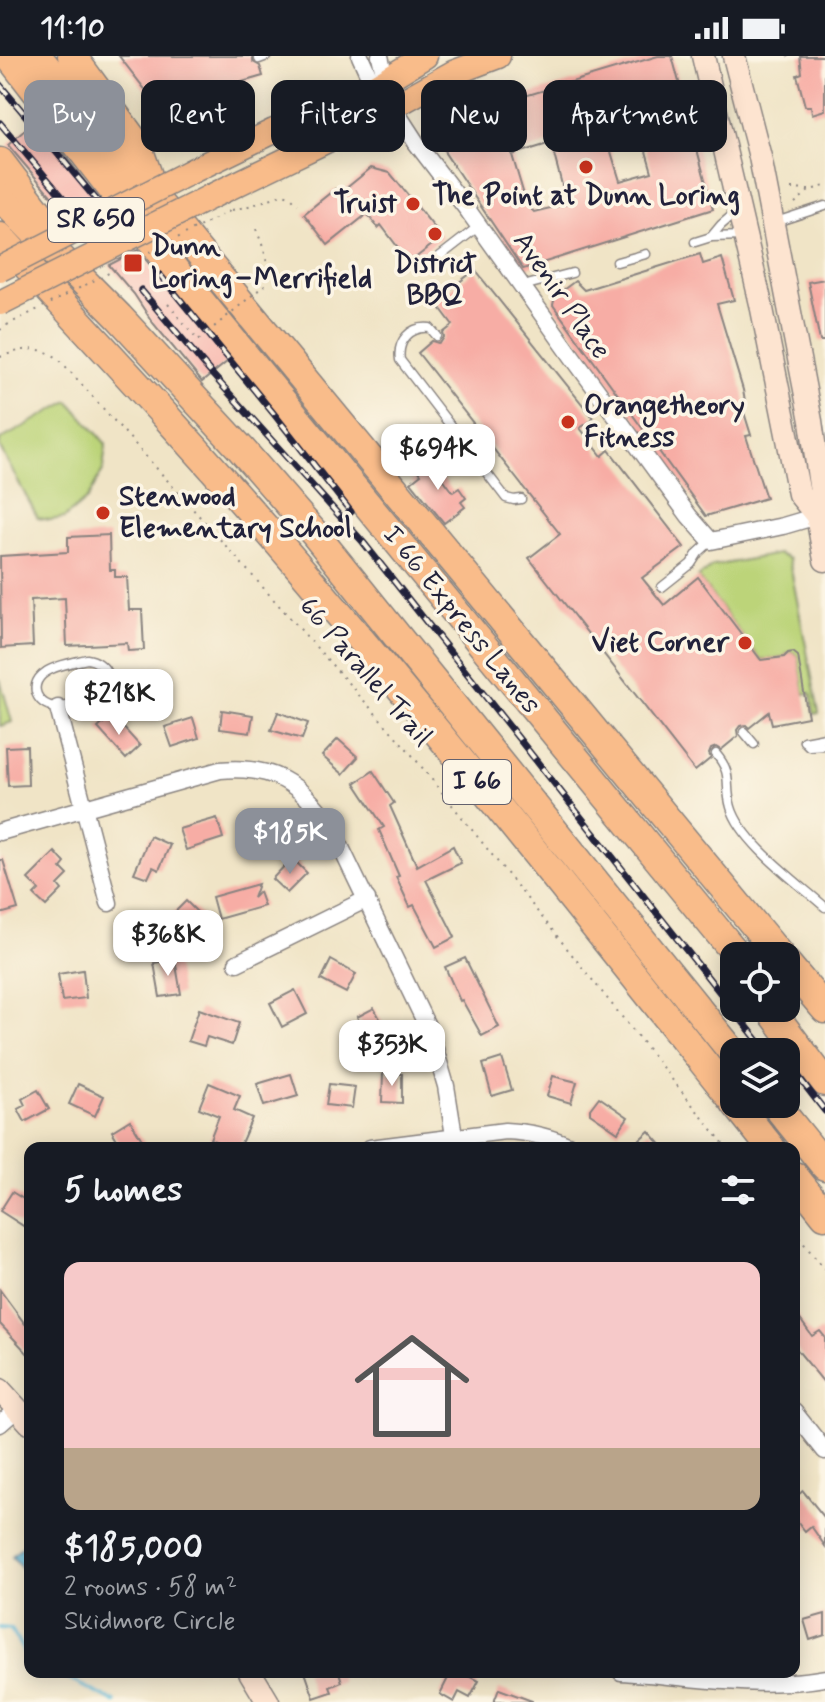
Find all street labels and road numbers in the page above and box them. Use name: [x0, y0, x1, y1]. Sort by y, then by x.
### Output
road number: SR 650: [48, 198, 144, 242]
street label: Avenir Place: [503, 225, 619, 367]
street label: I 66 Express Lanes: [373, 518, 549, 722]
street label: 66 Parallel Trail: [290, 589, 440, 755]
road number: I 66: [443, 760, 511, 804]

